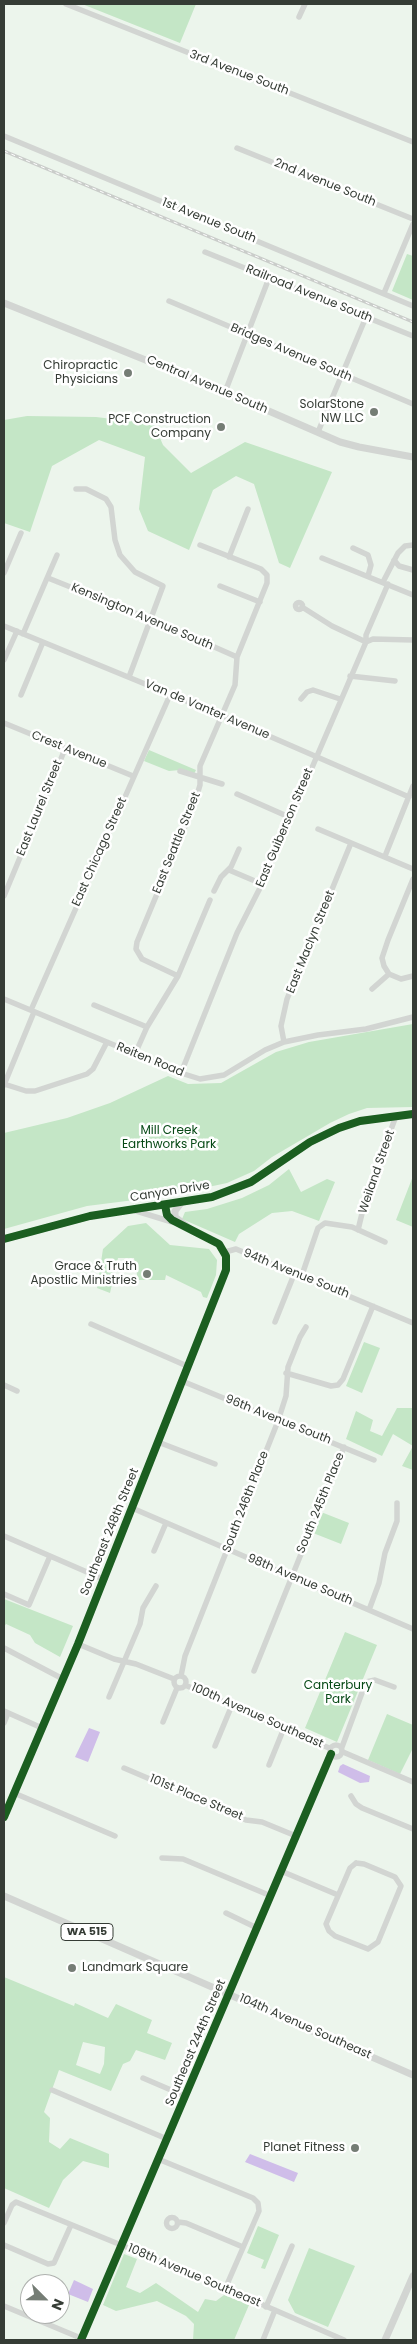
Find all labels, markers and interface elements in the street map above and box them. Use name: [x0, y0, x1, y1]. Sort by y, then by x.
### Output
street label: 3rd Avenue South: [187, 47, 291, 99]
street label: 2nd Avenue South: [272, 156, 378, 210]
street label: 1st Avenue South: [160, 196, 258, 246]
street label: Railroad Avenue South: [243, 262, 375, 326]
street label: Bridges Avenue South: [228, 321, 354, 385]
street label: Central Avenue South: [144, 353, 270, 417]
place label: Chiropractic Physicians: [43, 359, 118, 387]
marker: Chiropractic Physicians: [122, 367, 134, 379]
place label: SolarStone NW LLC: [300, 398, 364, 426]
marker: SolarStone NW LLC: [368, 406, 380, 418]
place label: PCF Construction Company: [108, 413, 211, 441]
marker: PCF Construction Company: [215, 421, 227, 433]
street label: Kensington Avenue South: [69, 580, 215, 654]
street label: Van de Vanter Avenue: [142, 677, 272, 743]
street label: Crest Avenue: [29, 728, 109, 772]
street label: East Laurel Street: [14, 758, 66, 858]
street label: East Guiberson Street: [253, 766, 317, 890]
street label: East Seattle Street: [150, 790, 204, 896]
street label: East Chicago Street: [70, 795, 130, 909]
street label: East Maclyn Street: [284, 889, 338, 995]
street label: Reiten Road: [114, 1040, 186, 1080]
park label: Mill Creek Earthworks Park: [122, 1124, 216, 1152]
street label: Weiland Street: [356, 1128, 398, 1216]
street label: Canyon Drive: [129, 1179, 211, 1205]
street label: 94th Avenue South: [241, 1246, 351, 1302]
place label: Grace & Truth Apostlic Ministries: [30, 1260, 137, 1288]
marker: Grace & Truth Apostlic Ministries: [141, 1268, 153, 1280]
street label: 96th Avenue South: [223, 1392, 333, 1448]
street label: South 246th Place: [220, 1449, 272, 1555]
street label: South 245th Place: [294, 1450, 348, 1556]
street label: Southeast 248th Street: [78, 1466, 142, 1598]
street label: 98th Avenue South: [245, 1551, 355, 1609]
park label: Canterbury Park: [304, 1679, 372, 1707]
street label: 100th Avenue Southeast: [189, 1680, 325, 1752]
street label: 101st Place Street: [147, 1772, 245, 1824]
road number: WA 515: [61, 1924, 113, 1940]
place label: Landmark Square: [82, 1961, 188, 1975]
marker: Landmark Square: [66, 1962, 78, 1974]
street label: Southeast 244th Street: [163, 1977, 229, 2109]
street label: 104th Avenue Southeast: [237, 1991, 373, 2063]
place label: Planet Fitness: [263, 2141, 345, 2155]
marker: Planet Fitness: [349, 2142, 361, 2154]
street label: 108th Avenue Southeast: [125, 2241, 263, 2311]
north arrow: [20, 2274, 70, 2324]
text: N: [47, 2296, 69, 2313]

